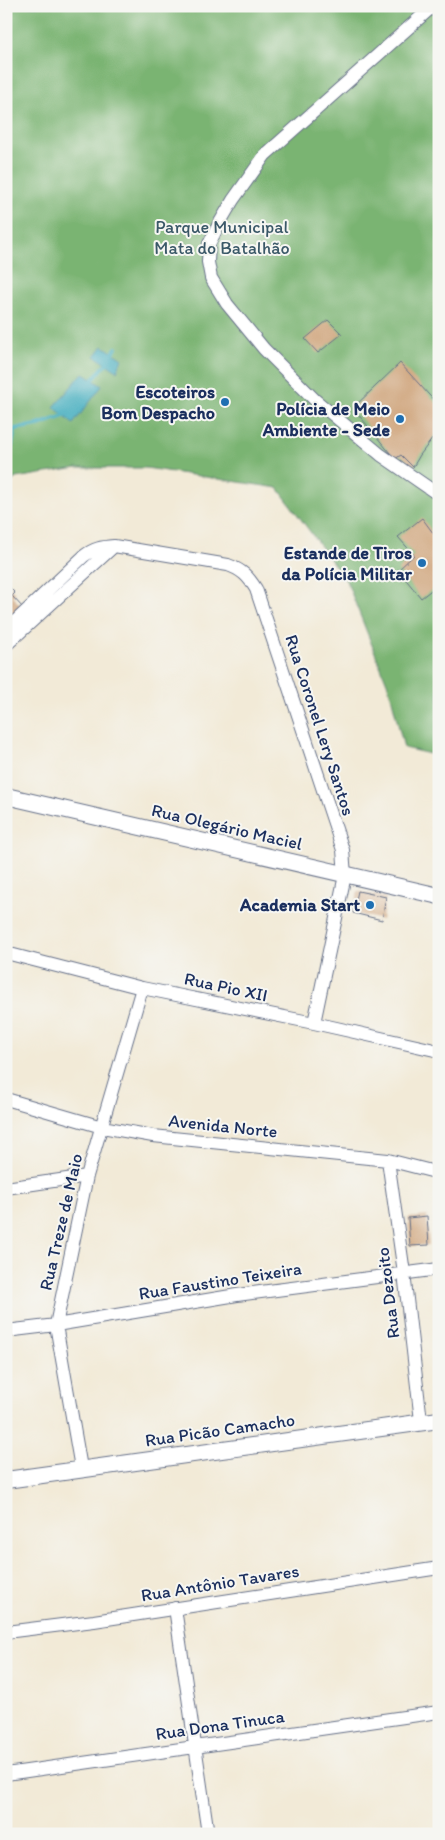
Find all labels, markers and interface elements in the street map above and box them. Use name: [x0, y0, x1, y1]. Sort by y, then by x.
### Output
park label: Parque Municipal Mata do Batalhão: [154, 216, 290, 259]
place label: Escoteiros Bom Despacho: [101, 381, 215, 424]
marker: Escoteiros Bom Despacho: [219, 396, 231, 408]
place label: Polícia de Meio Ambiente - Sede: [262, 398, 390, 441]
marker: Polícia de Meio Ambiente - Sede: [394, 413, 406, 425]
place label: Estande de Tiros da Polícia Militar: [281, 542, 413, 585]
marker: Estande de Tiros da Polícia Militar: [416, 557, 428, 569]
street label: Rua Coronel Lery Santos: [280, 632, 360, 818]
street label: Rua Olegário Maciel: [149, 799, 305, 855]
place label: Academia Start: [239, 894, 360, 916]
marker: Academia Start: [364, 899, 376, 911]
street label: Rua Pio XII: [182, 967, 270, 1007]
street label: Avenida Norte: [167, 1109, 279, 1143]
street label: Rua Treze de Maio: [35, 1151, 87, 1293]
street label: Rua Dezoito: [371, 1246, 405, 1340]
street label: Rua Faustino Teixeira: [137, 1257, 303, 1305]
street label: Rua Picão Camacho: [144, 1409, 296, 1451]
street label: Rua Antônio Tavares: [139, 1560, 301, 1606]
street label: Rua Dona Tinuca: [154, 1705, 287, 1745]

